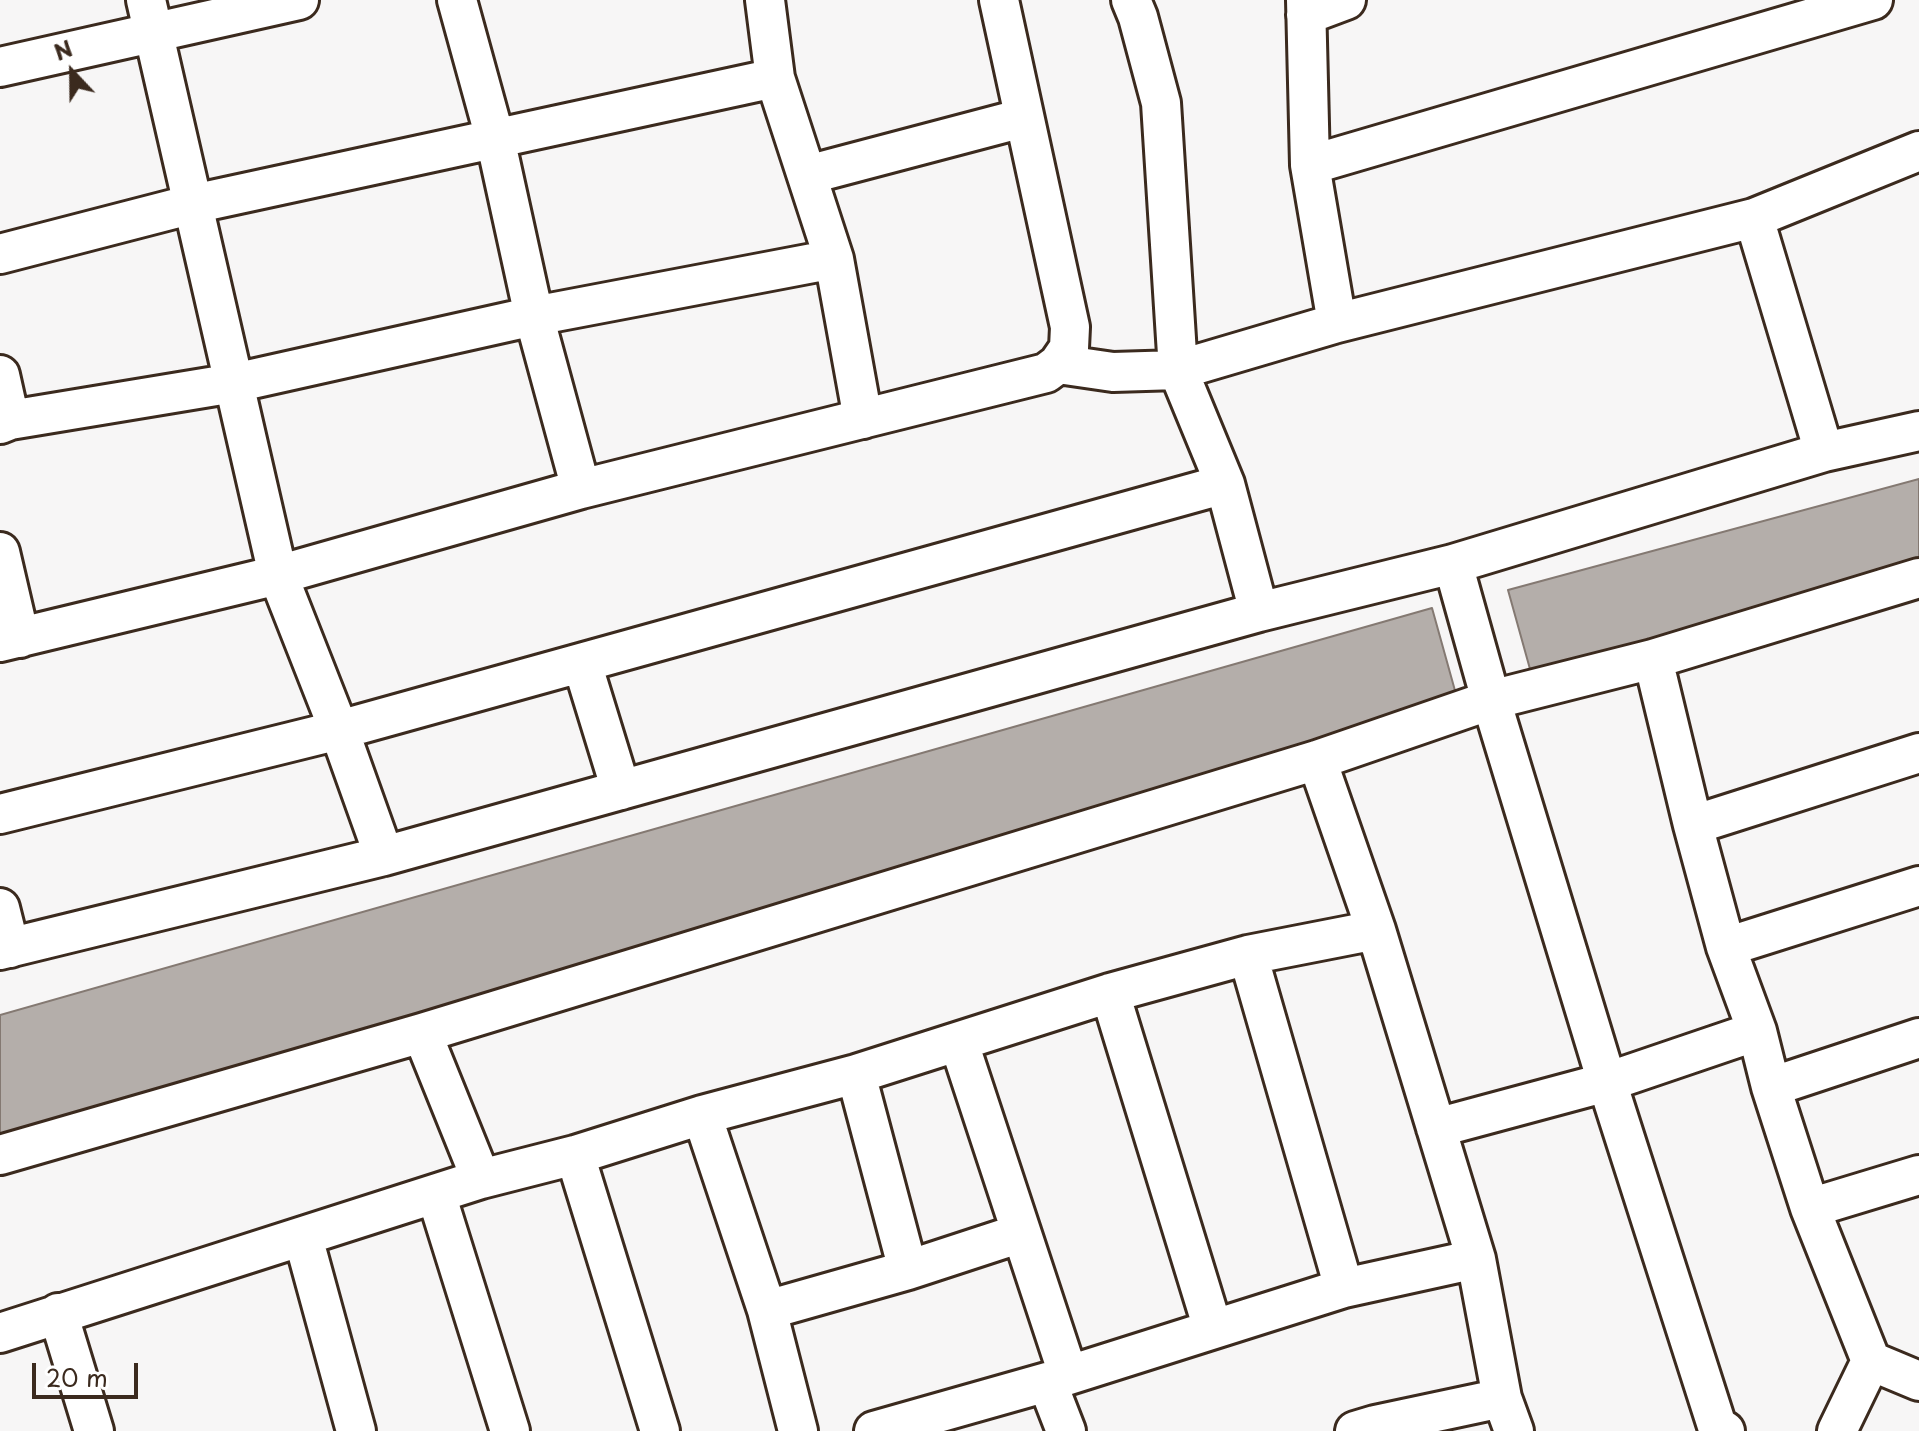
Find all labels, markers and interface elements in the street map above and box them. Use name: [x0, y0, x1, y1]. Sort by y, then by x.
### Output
text: N: [49, 31, 77, 68]
north arrow: [32, 32, 112, 112]
scale bar: [36, 1347, 142, 1397]
text: 20 m: [46, 1359, 108, 1395]

